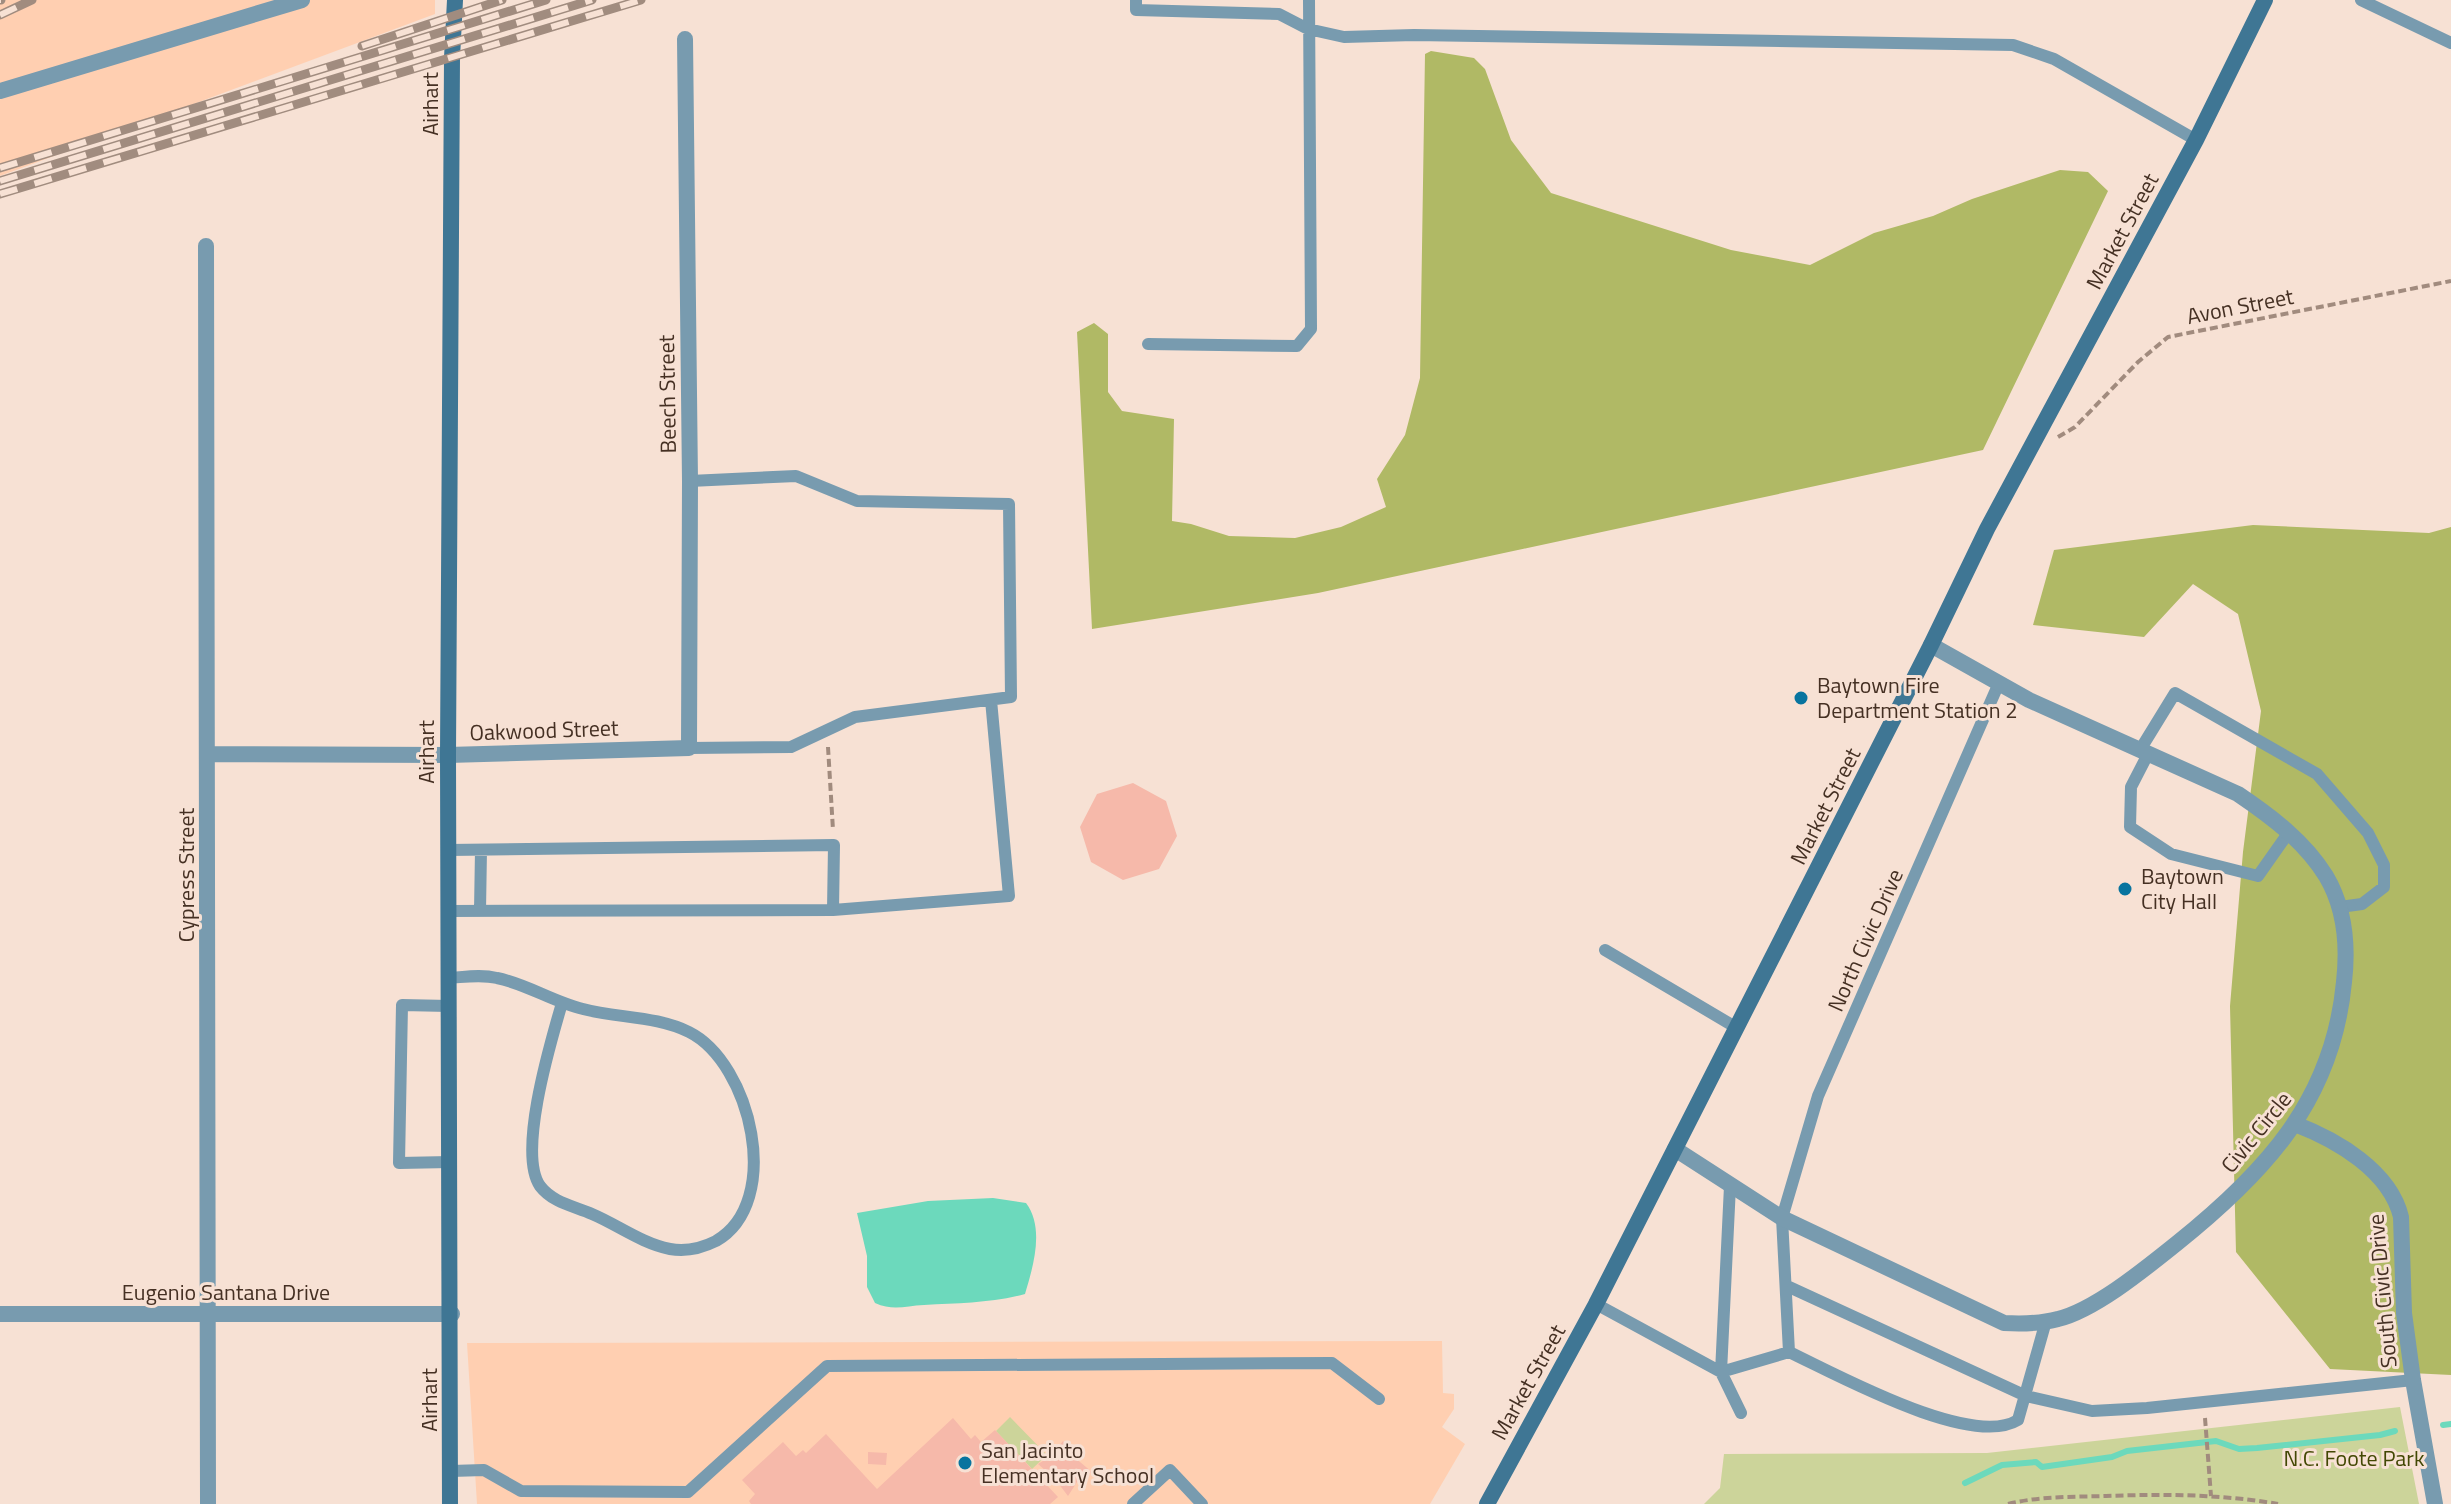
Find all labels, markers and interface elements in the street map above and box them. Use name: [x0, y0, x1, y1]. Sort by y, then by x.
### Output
street label: Airhart: [413, 72, 447, 136]
street label: Market Street: [2077, 166, 2167, 295]
street label: Avon Street: [2184, 279, 2297, 333]
street label: Beech Street: [649, 334, 685, 454]
place label: Baytown Fire Department Station 2: [1817, 668, 2018, 727]
marker: Baytown Fire Department Station 2: [1792, 689, 1810, 707]
street label: Oakwood Street: [469, 710, 619, 750]
street label: Airhart: [409, 720, 443, 784]
street label: Market Street: [1781, 741, 1869, 871]
street label: Cypress Street: [169, 808, 203, 942]
place label: Baytown City Hall: [2141, 859, 2224, 918]
street label: North Civic Drive: [1818, 863, 1912, 1017]
marker: Baytown City Hall: [2116, 880, 2134, 898]
street label: Civic Circle: [2212, 1084, 2300, 1180]
street label: South Civic Drive: [2358, 1213, 2406, 1369]
street label: Eugenio Santana Drive: [122, 1275, 330, 1309]
street label: Market Street: [1482, 1318, 1574, 1446]
street label: Airhart: [412, 1368, 446, 1432]
place label: San Jacinto Elementary School: [981, 1433, 1154, 1492]
park label: N.C. Foote Park: [2283, 1441, 2425, 1475]
marker: San Jacinto Elementary School: [956, 1454, 974, 1472]

